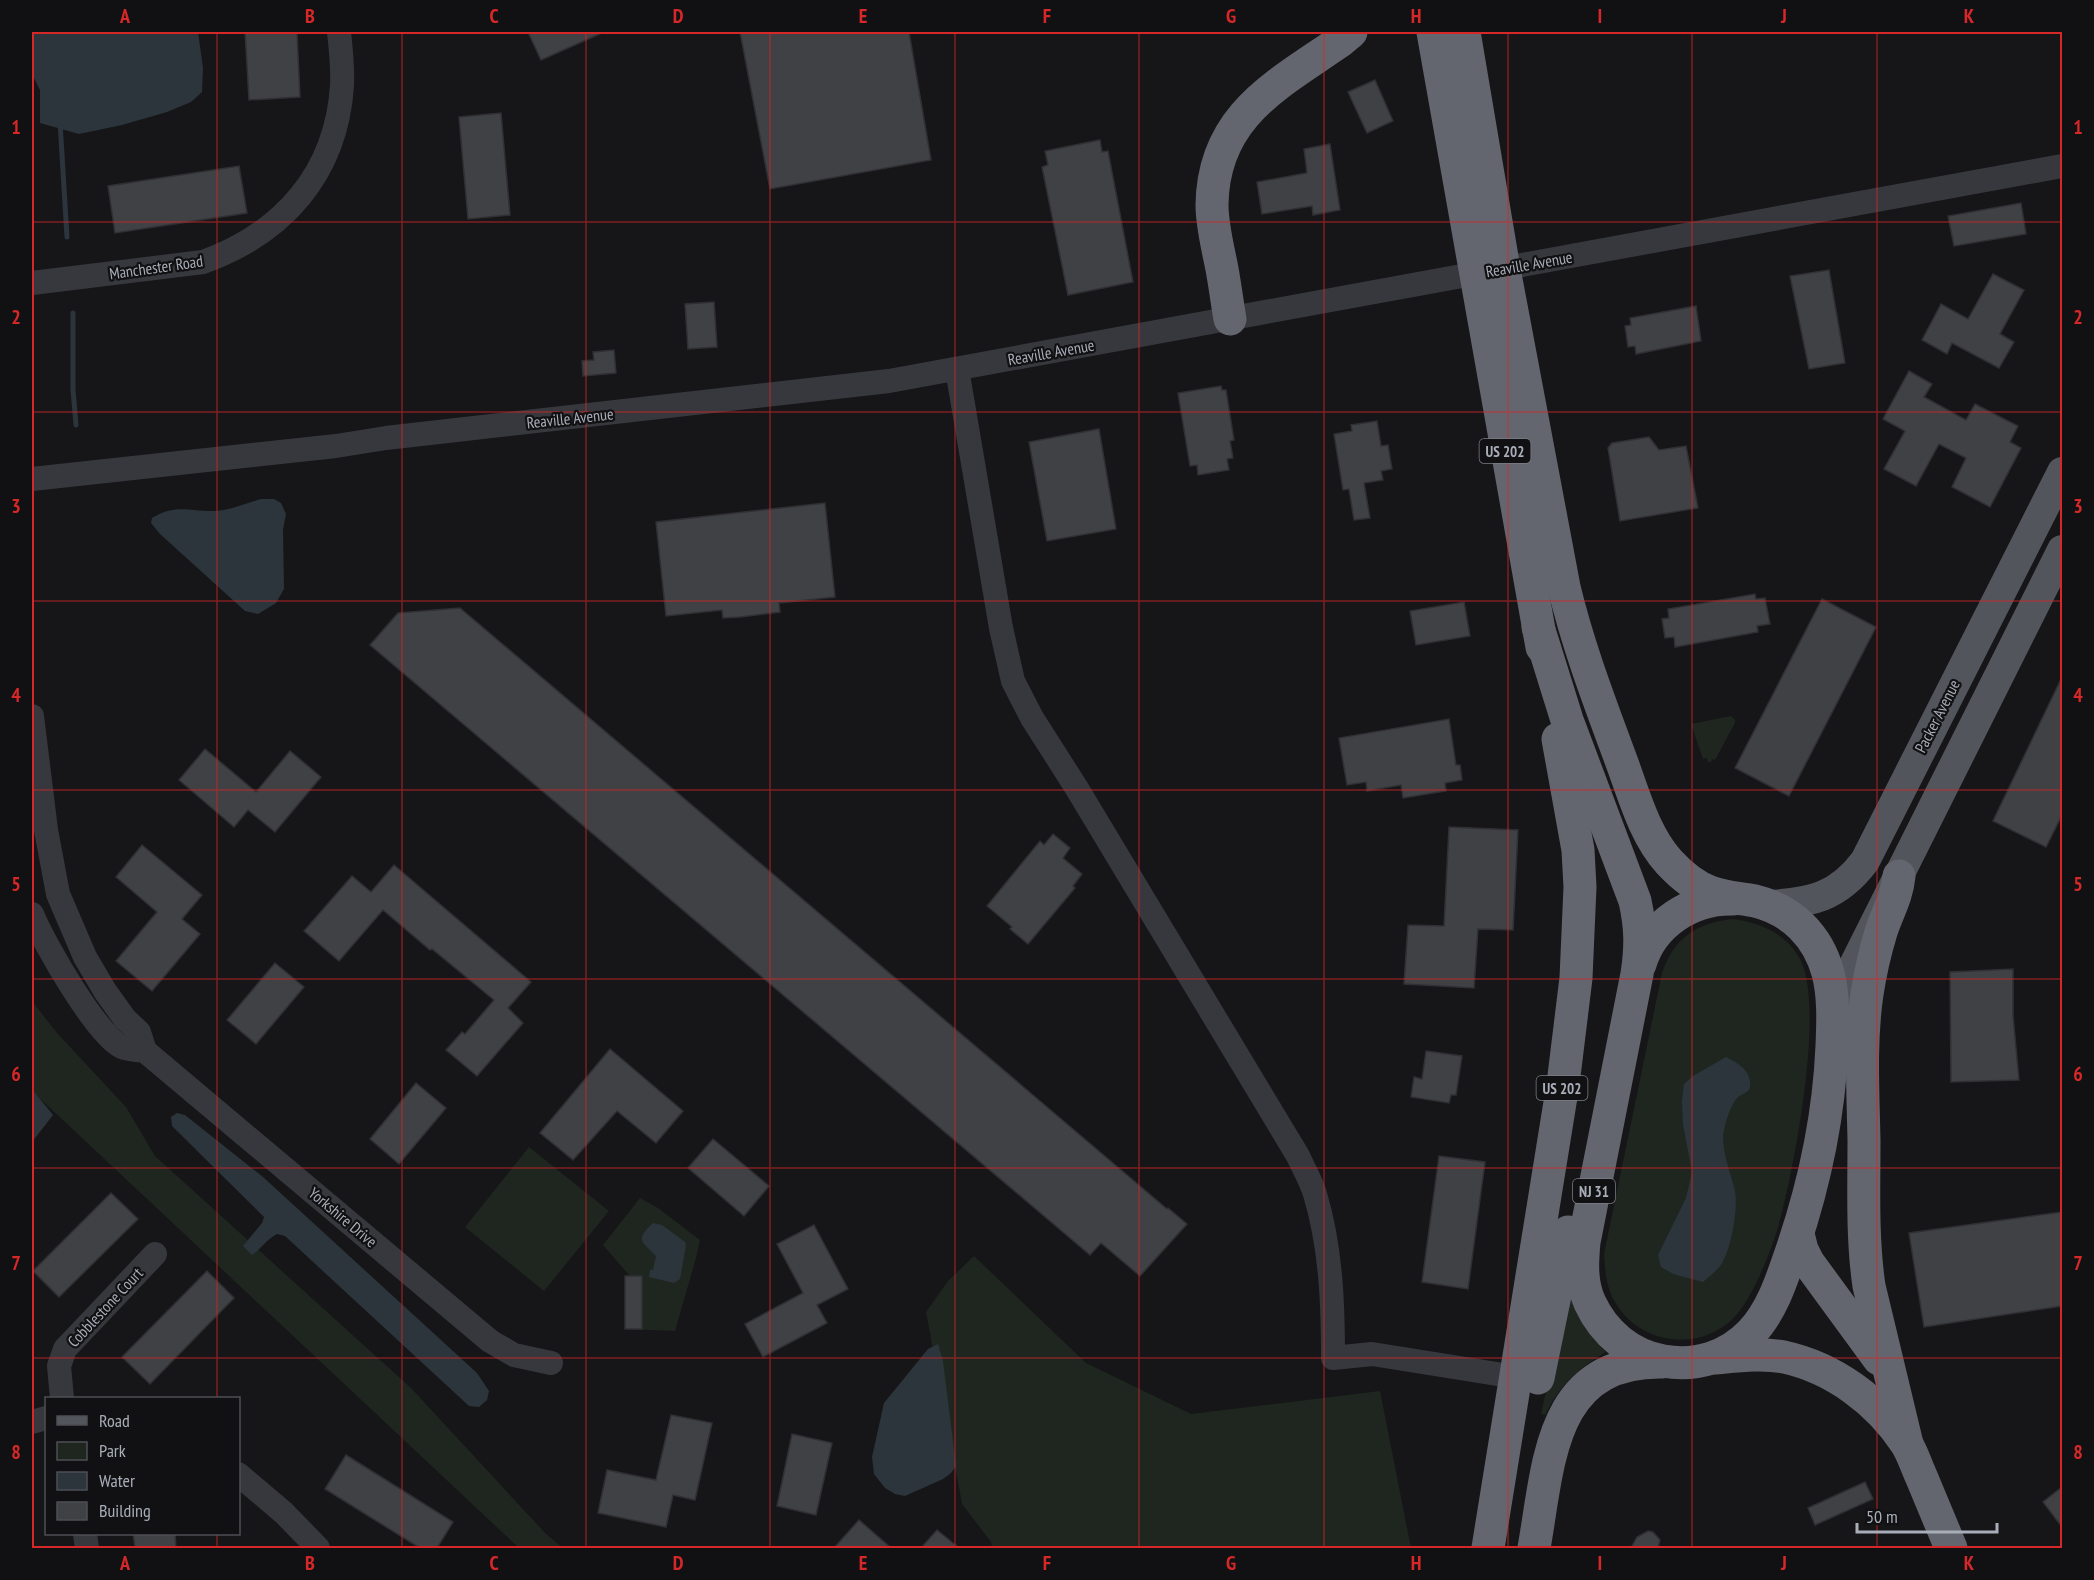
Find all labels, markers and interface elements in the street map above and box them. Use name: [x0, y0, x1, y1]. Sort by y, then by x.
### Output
text: A: [119, 3, 131, 29]
text: B: [305, 3, 315, 29]
text: C: [489, 3, 499, 29]
text: D: [673, 3, 684, 29]
text: E: [859, 3, 867, 29]
text: F: [1043, 3, 1051, 29]
text: G: [1226, 3, 1236, 29]
text: H: [1411, 3, 1421, 29]
text: I: [1598, 3, 1602, 29]
text: J: [1780, 3, 1787, 29]
text: K: [1964, 3, 1975, 29]
text: 1: [11, 114, 21, 140]
text: 1: [2073, 114, 2083, 140]
street label: Reaville Avenue: [1484, 247, 1574, 281]
street label: Manchester Road: [108, 251, 204, 283]
text: 2: [11, 304, 21, 330]
text: 2: [2073, 304, 2083, 330]
street label: Reaville Avenue: [1006, 335, 1096, 369]
street label: Reaville Avenue: [526, 403, 614, 433]
road number: US 202: [1480, 439, 1530, 463]
text: 3: [11, 493, 21, 519]
text: 3: [2073, 493, 2083, 519]
street label: Packer Avenue: [1910, 676, 1964, 756]
text: 4: [11, 682, 21, 708]
text: 4: [2073, 682, 2083, 708]
text: 5: [11, 871, 21, 897]
text: 5: [2073, 871, 2083, 897]
text: 6: [11, 1061, 21, 1087]
text: 6: [2073, 1061, 2083, 1087]
road number: US 202: [1536, 1076, 1588, 1100]
road number: NJ 31: [1573, 1179, 1615, 1203]
street label: Yorkshire Drive: [305, 1183, 381, 1251]
text: 7: [11, 1250, 21, 1276]
text: 7: [2073, 1250, 2083, 1276]
street label: Cobblestone Court: [63, 1263, 147, 1351]
legend: [45, 1397, 240, 1535]
text: Road: [99, 1409, 130, 1432]
text: 8: [11, 1439, 21, 1465]
text: Park: [99, 1439, 126, 1462]
text: 8: [2073, 1439, 2083, 1465]
text: Water: [99, 1469, 135, 1492]
scale bar: [1857, 1496, 1996, 1534]
text: Building: [99, 1499, 151, 1522]
text: 50 m: [1866, 1505, 1898, 1528]
text: A: [119, 1550, 131, 1576]
text: B: [305, 1550, 315, 1576]
text: C: [489, 1550, 499, 1576]
text: D: [673, 1550, 684, 1576]
text: E: [859, 1550, 867, 1576]
text: F: [1043, 1550, 1051, 1576]
text: G: [1226, 1550, 1236, 1576]
text: H: [1411, 1550, 1421, 1576]
text: I: [1598, 1550, 1602, 1576]
text: J: [1780, 1550, 1787, 1576]
text: K: [1964, 1550, 1975, 1576]

